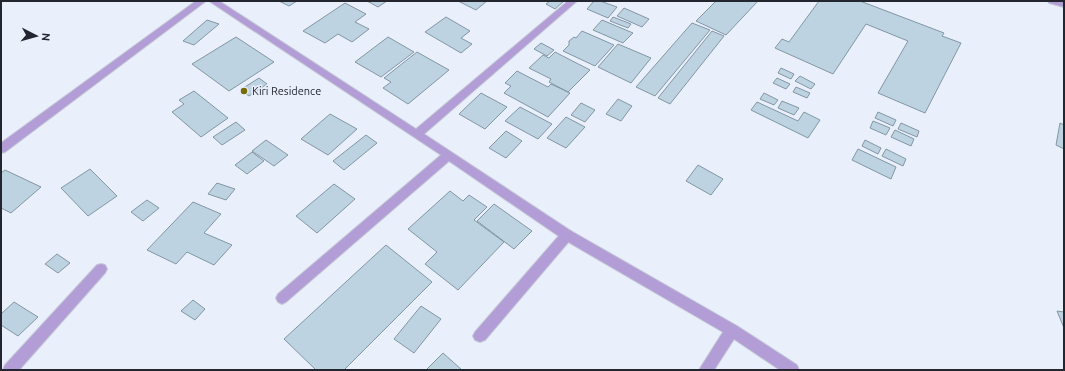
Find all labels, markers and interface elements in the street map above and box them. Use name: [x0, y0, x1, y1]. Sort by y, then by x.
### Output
north arrow: [16, 16, 56, 56]
text: N: [40, 32, 52, 42]
place label: Kiri Residence: [252, 85, 321, 97]
marker: Kiri Residence: [239, 86, 249, 96]

